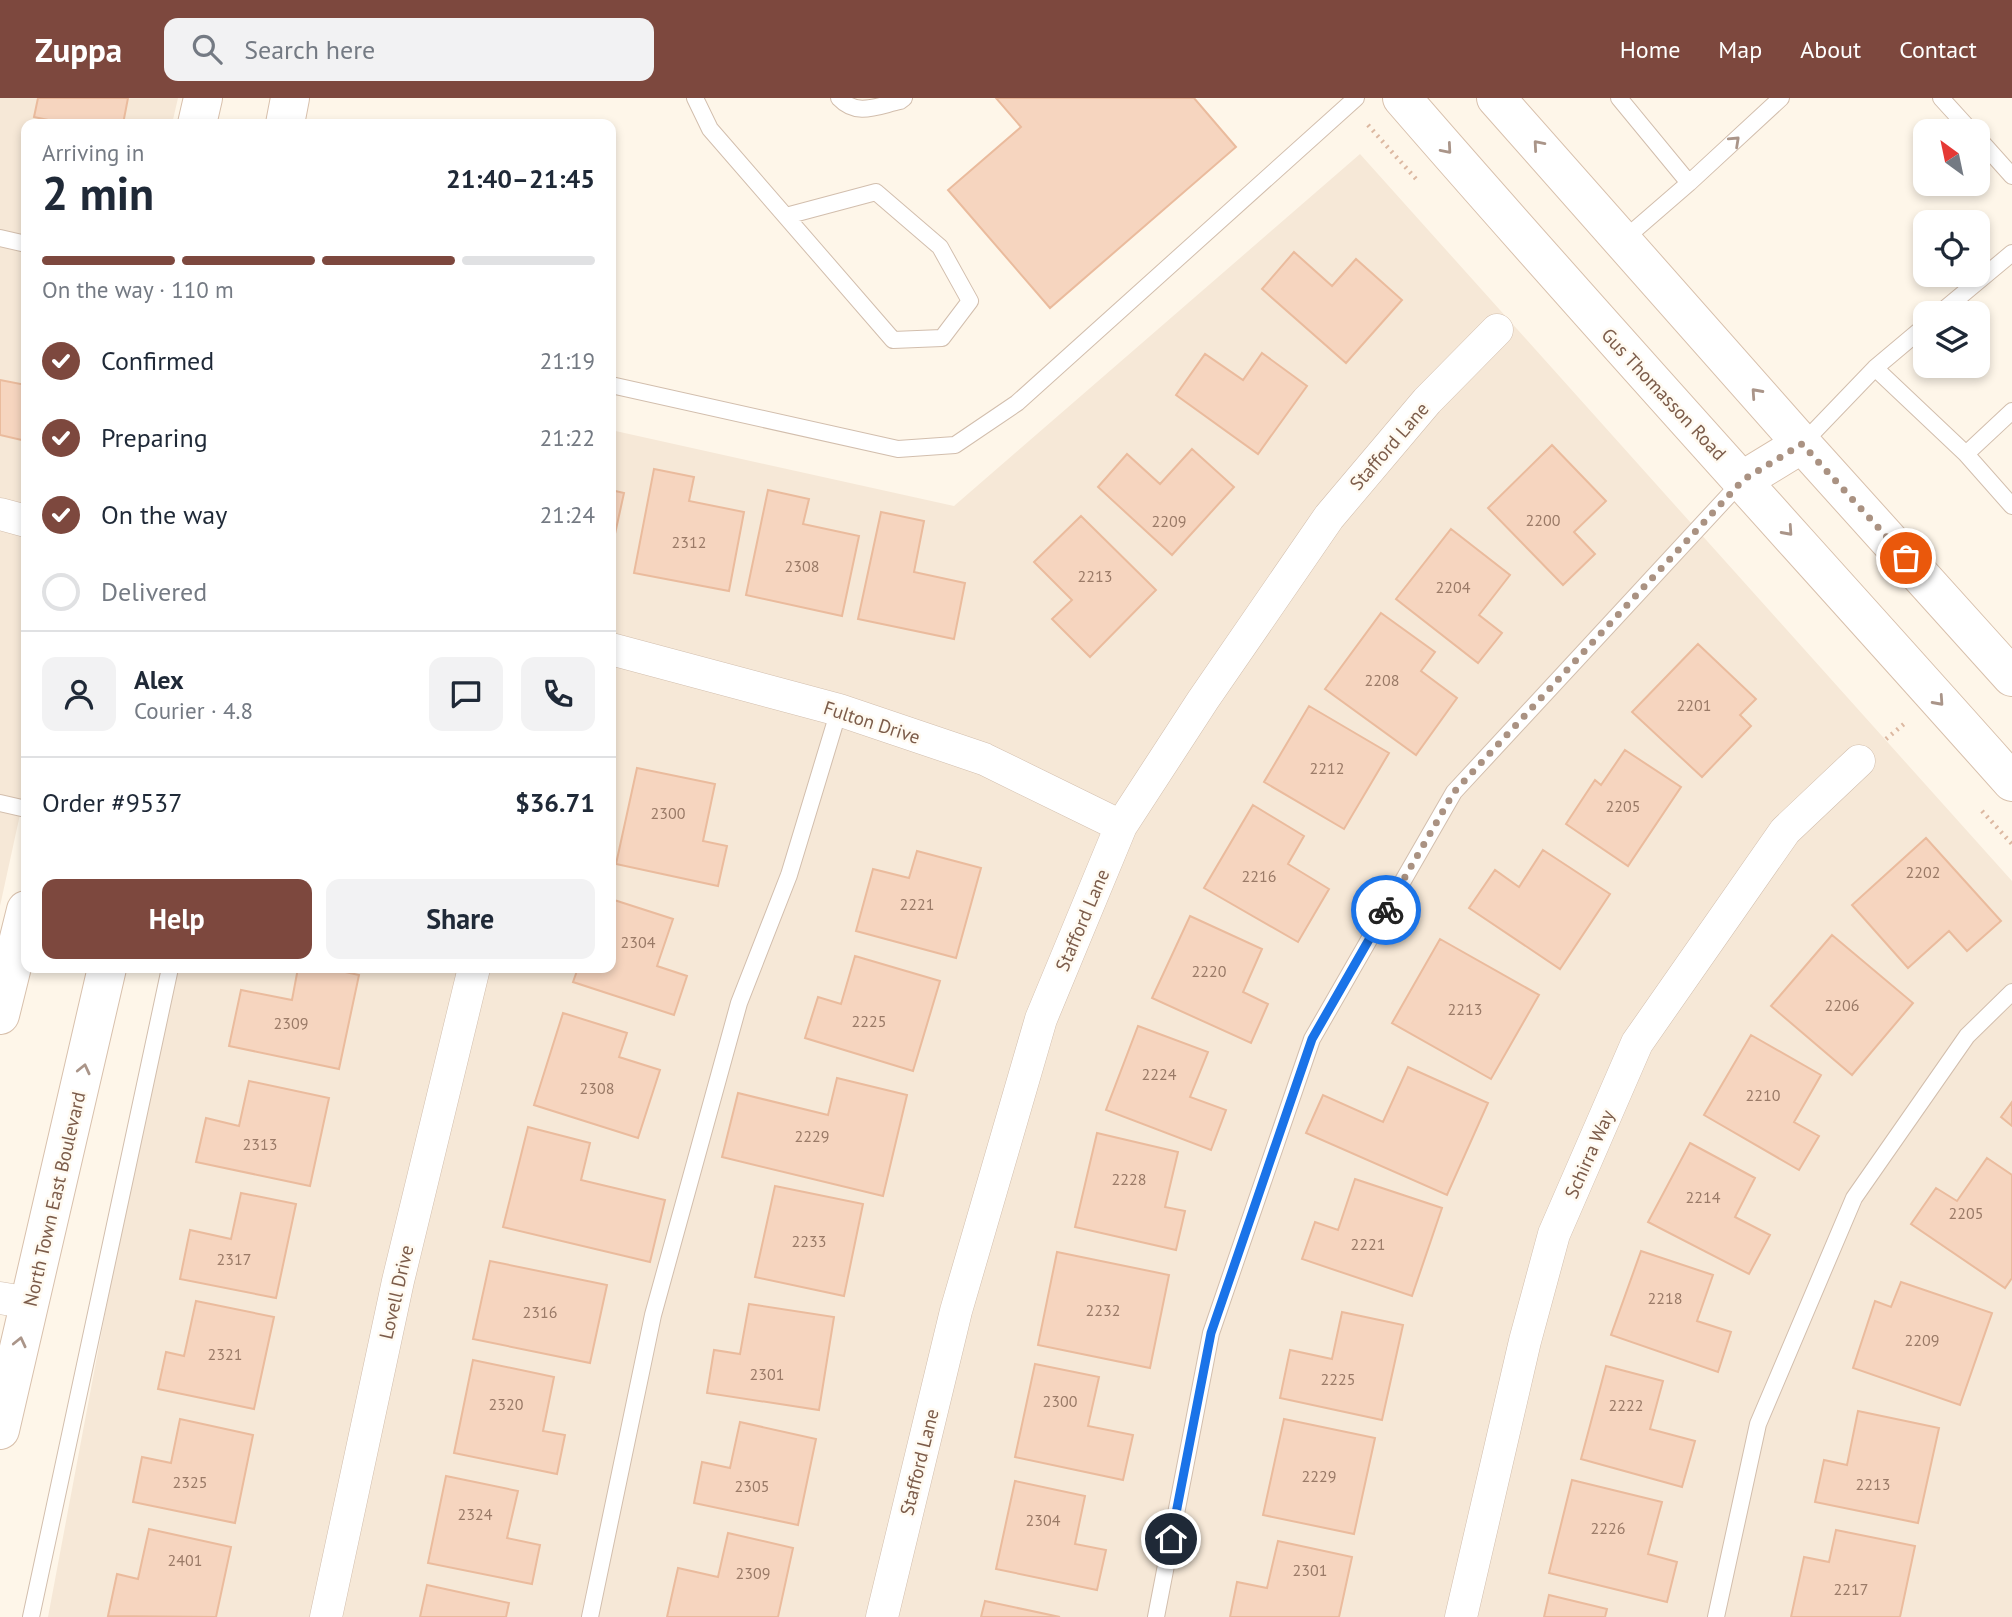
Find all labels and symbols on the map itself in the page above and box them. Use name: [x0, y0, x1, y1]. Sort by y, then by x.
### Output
north arrow: [1913, 119, 1990, 196]
one-way arrow: [1727, 136, 1740, 149]
one-way arrow: [1439, 141, 1451, 154]
one-way arrow: [1534, 141, 1546, 154]
street label: Gus Thomasson Road: [1597, 323, 1731, 465]
one-way arrow: [1752, 388, 1765, 401]
street label: Stafford Lane: [1344, 397, 1434, 495]
house number: 2200: [1526, 510, 1561, 530]
house number: 2209: [1152, 511, 1186, 531]
one-way arrow: [1780, 523, 1792, 536]
pin: [1876, 528, 1936, 588]
house number: 2312: [672, 532, 706, 552]
house number: 2308: [785, 556, 819, 576]
house number: 2213: [1078, 566, 1112, 586]
house number: 2204: [1436, 577, 1471, 597]
house number: 2208: [1365, 670, 1399, 690]
one-way arrow: [1931, 693, 1944, 706]
street label: Fulton Drive: [821, 695, 923, 749]
house number: 2201: [1677, 695, 1711, 715]
house number: 2212: [1310, 758, 1344, 778]
house number: 2205: [1606, 796, 1640, 816]
house number: 2300: [651, 803, 686, 823]
house number: 2202: [1906, 862, 1940, 882]
street label: Stafford Lane: [1050, 865, 1114, 975]
house number: 2216: [1242, 866, 1276, 886]
courier: [1351, 875, 1421, 945]
house number: 2221: [900, 894, 934, 914]
house number: 2304: [621, 932, 656, 952]
house number: 2220: [1192, 961, 1227, 981]
house number: 2206: [1825, 995, 1859, 1015]
house number: 2213: [1448, 999, 1482, 1019]
house number: 2225: [852, 1011, 886, 1031]
house number: 2309: [274, 1013, 308, 1033]
one-way arrow: [75, 1063, 90, 1075]
house number: 2224: [1142, 1064, 1177, 1084]
house number: 2308: [580, 1078, 614, 1098]
house number: 2210: [1746, 1085, 1781, 1105]
street label: North Town East Boulevard: [18, 1089, 90, 1309]
street label: Schirra Way: [1559, 1106, 1619, 1202]
house number: 2229: [795, 1126, 829, 1146]
house number: 2313: [243, 1134, 277, 1154]
house number: 2228: [1112, 1169, 1146, 1189]
house number: 2214: [1686, 1187, 1721, 1207]
house number: 2205: [1949, 1203, 1983, 1223]
house number: 2233: [792, 1231, 826, 1251]
house number: 2221: [1351, 1234, 1385, 1254]
street label: Lovell Drive: [374, 1243, 418, 1341]
house number: 2317: [217, 1249, 251, 1269]
house number: 2218: [1648, 1288, 1682, 1308]
house number: 2232: [1086, 1300, 1120, 1320]
house number: 2316: [523, 1302, 557, 1322]
house number: 2209: [1905, 1330, 1939, 1350]
one-way arrow: [12, 1337, 27, 1349]
house number: 2321: [208, 1344, 242, 1364]
house number: 2301: [750, 1364, 784, 1384]
house number: 2225: [1321, 1369, 1355, 1389]
house number: 2300: [1043, 1391, 1078, 1411]
house number: 2320: [489, 1394, 524, 1414]
house number: 2222: [1609, 1395, 1643, 1415]
street label: Stafford Lane: [894, 1406, 944, 1518]
house number: 2229: [1302, 1466, 1336, 1486]
house number: 2325: [173, 1472, 207, 1492]
house number: 2213: [1856, 1474, 1890, 1494]
house number: 2305: [735, 1476, 769, 1496]
house number: 2324: [458, 1504, 493, 1524]
pin: [1141, 1509, 1201, 1569]
house number: 2304: [1026, 1510, 1061, 1530]
house number: 2226: [1591, 1518, 1625, 1538]
house number: 2401: [168, 1550, 202, 1570]
house number: 2301: [1293, 1560, 1327, 1580]
house number: 2309: [736, 1563, 770, 1583]
house number: 2217: [1834, 1579, 1868, 1599]

